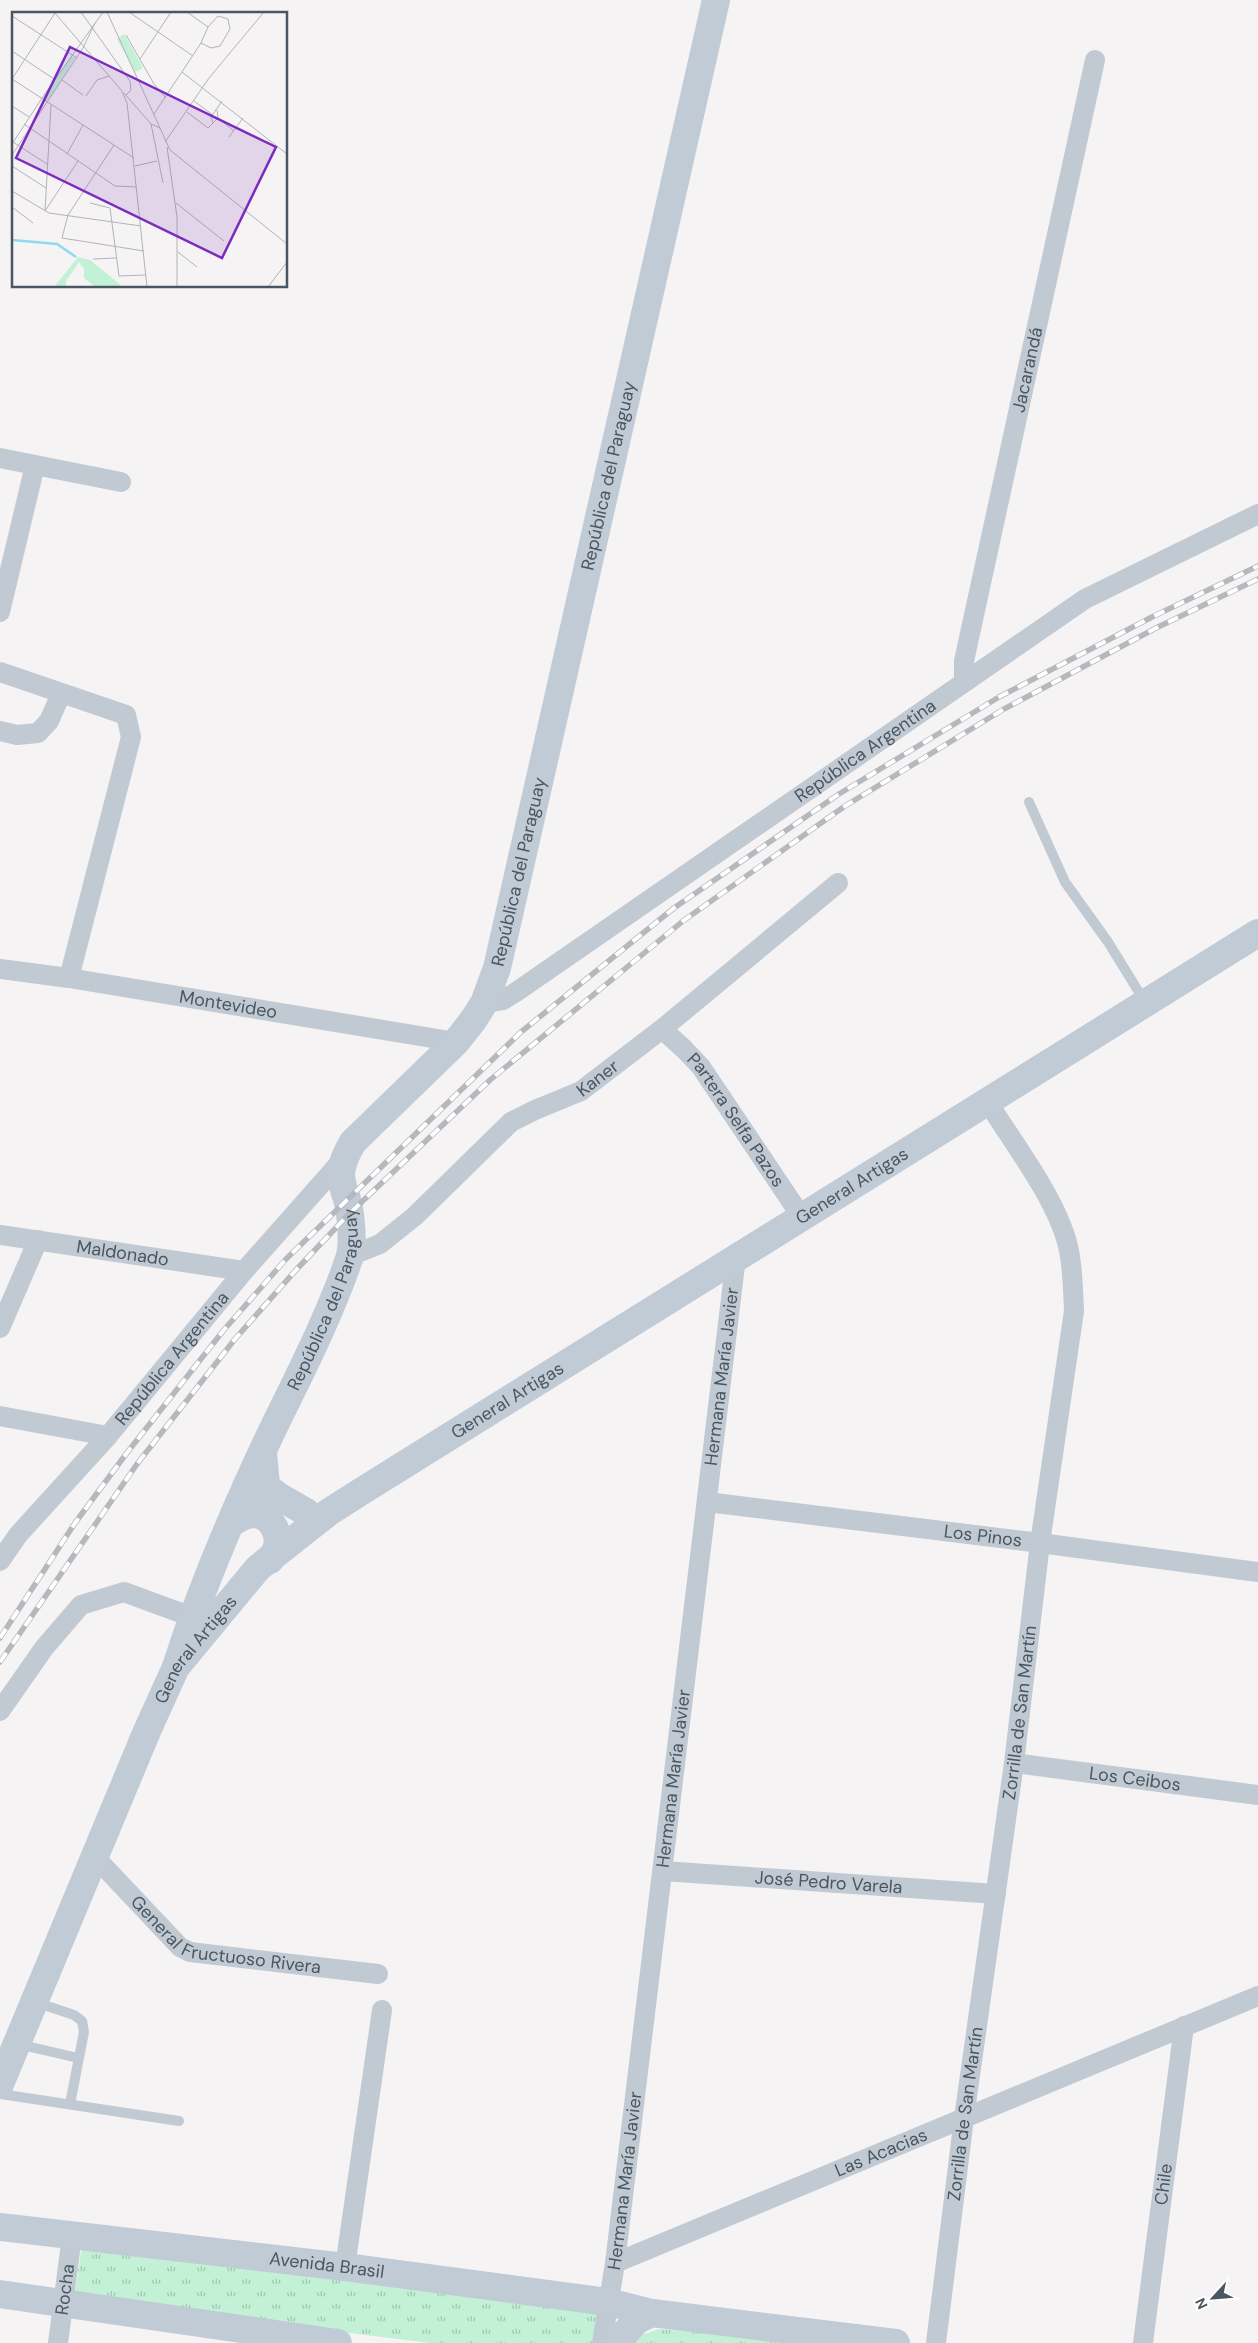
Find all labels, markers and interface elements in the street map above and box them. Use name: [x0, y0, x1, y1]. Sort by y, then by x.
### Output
inset map: [12, 12, 288, 288]
street label: Jacarandá: [1006, 325, 1048, 415]
street label: República del Paraguay: [575, 379, 641, 573]
street label: República Argentina: [790, 694, 941, 808]
street label: República del Paraguay: [486, 775, 552, 969]
street label: Montevideo: [178, 984, 279, 1024]
street label: Partera Selfa Pazos: [682, 1048, 790, 1192]
street label: Kaner: [572, 1054, 624, 1102]
street label: General Artigas: [791, 1142, 913, 1230]
street label: República del Paraguay: [282, 1207, 364, 1394]
street label: Maldonado: [75, 1234, 170, 1272]
street label: República Argentina: [110, 1286, 234, 1430]
street label: Hermana María Javier: [699, 1286, 744, 1467]
street label: General Artigas: [446, 1356, 568, 1445]
street label: Los Pinos: [942, 1519, 1023, 1553]
street label: General Artigas: [149, 1590, 242, 1707]
street label: Zorrilla de San Martín: [997, 1624, 1042, 1801]
street label: Hermana María Javier: [651, 1688, 696, 1869]
street label: Los Ceibos: [1088, 1761, 1182, 1797]
street label: José Pedro Varela: [754, 1865, 903, 1900]
street label: General Fructuoso Rivera: [125, 1890, 322, 1979]
street label: Zorrilla de San Martín: [942, 2025, 989, 2202]
street label: Hermana María Javier: [602, 2090, 648, 2272]
street label: Las Acacias: [831, 2123, 931, 2182]
street label: Chile: [1149, 2162, 1178, 2207]
street label: Avenida Brasil: [268, 2246, 386, 2284]
street label: Rocha: [50, 2262, 80, 2316]
north arrow: [1188, 2273, 1238, 2323]
text: N: [1191, 2295, 1212, 2312]

